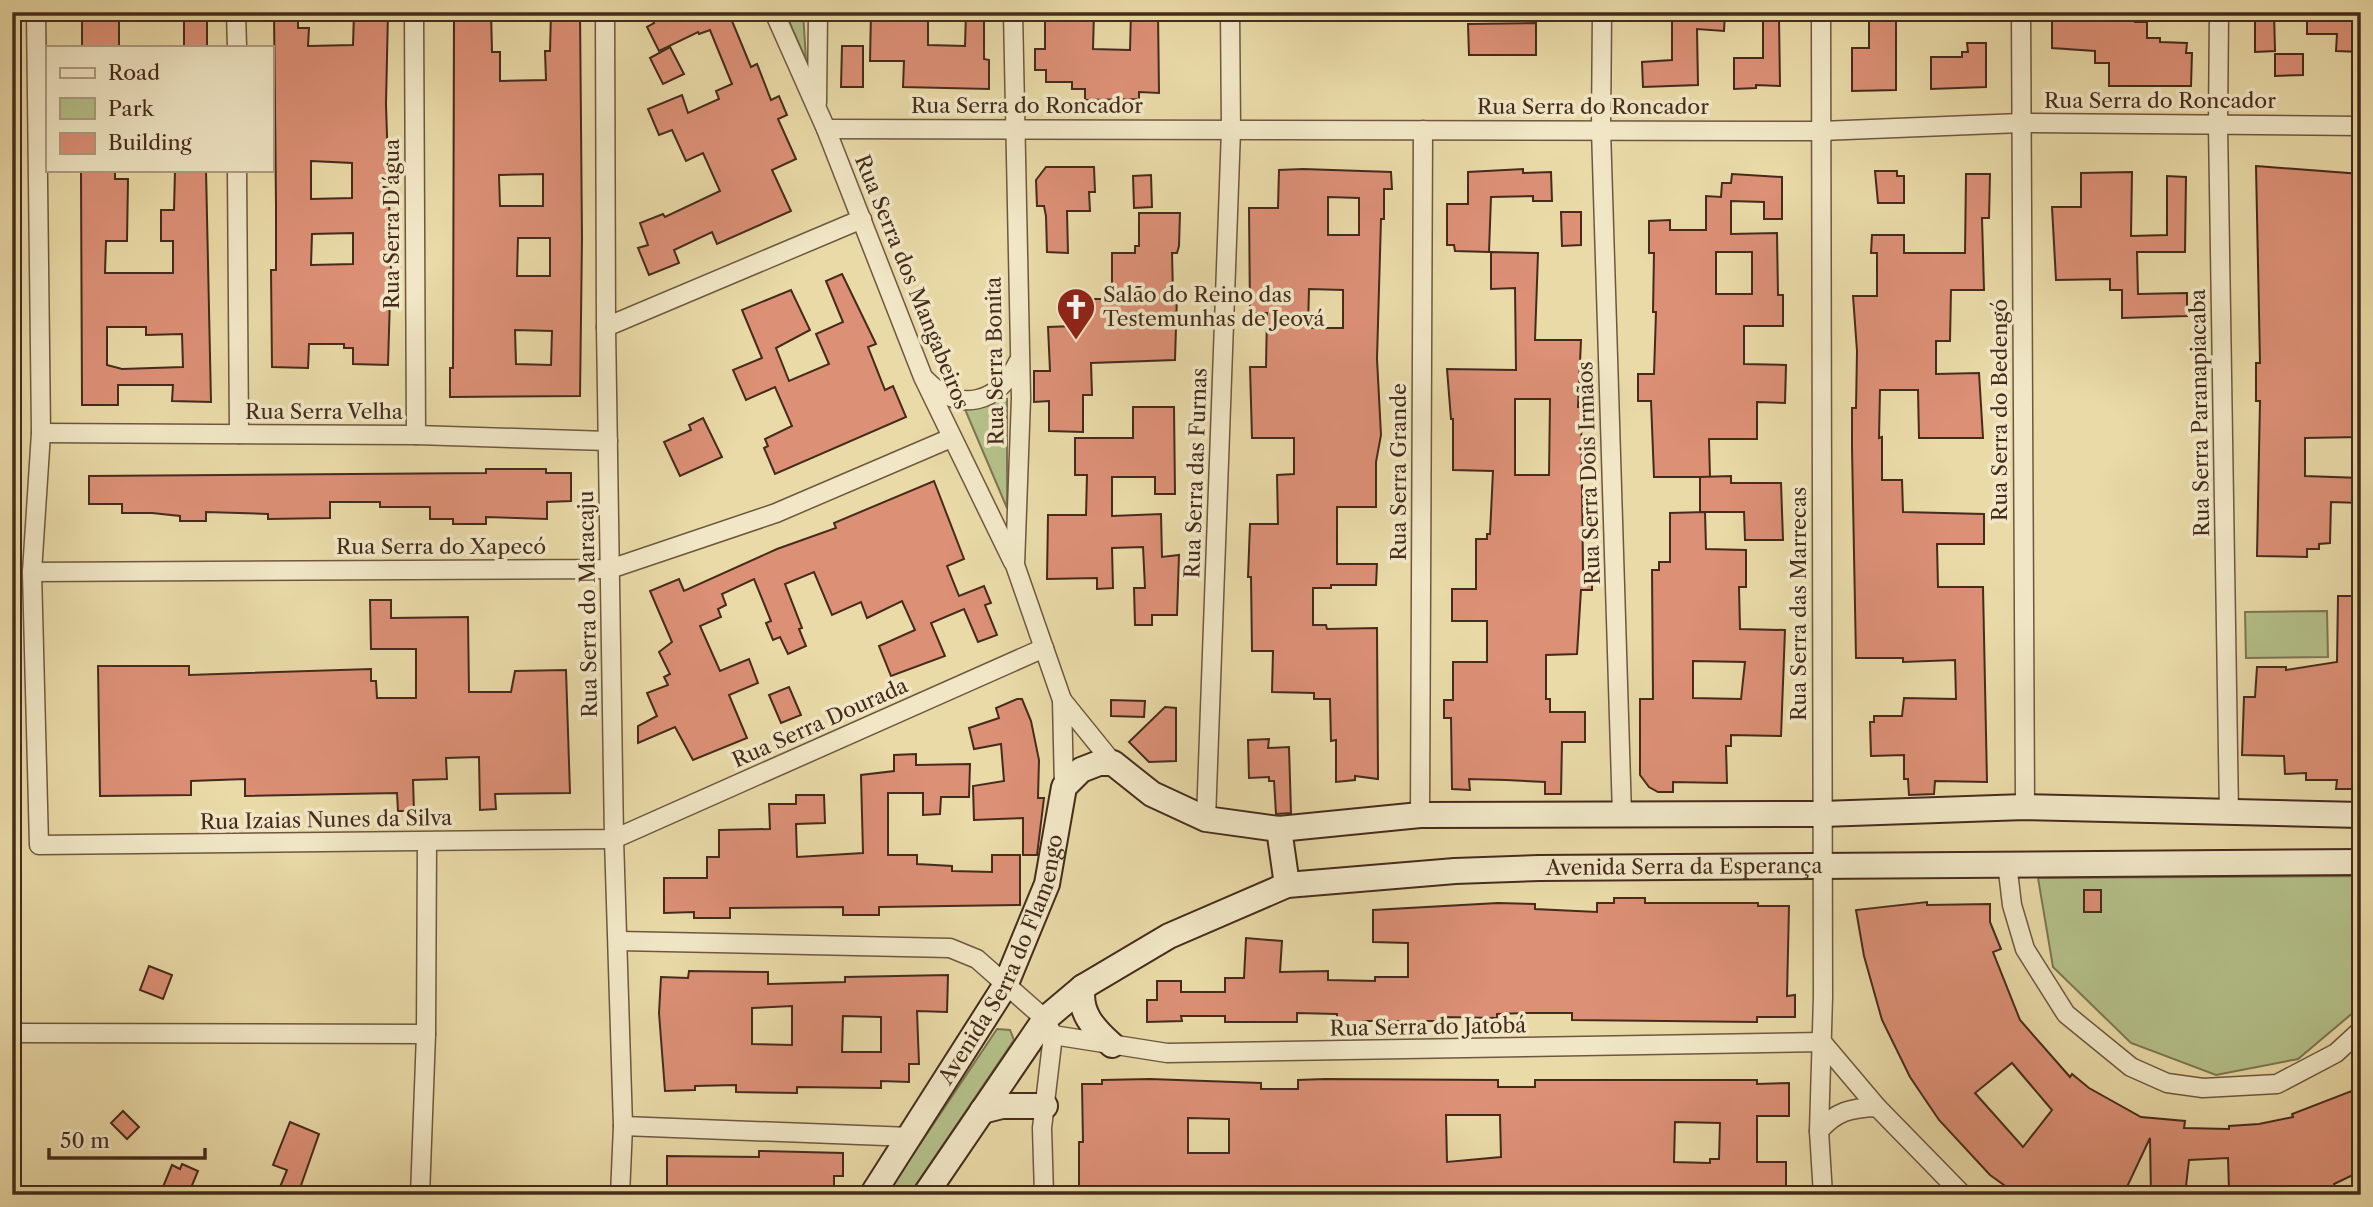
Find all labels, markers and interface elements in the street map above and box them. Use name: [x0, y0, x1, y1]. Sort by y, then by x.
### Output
legend: [46, 46, 273, 172]
text: Road: [108, 60, 160, 85]
street label: Rua Serra do Roncador: [2044, 88, 2276, 113]
street label: Rua Serra do Roncador: [911, 93, 1143, 118]
street label: Rua Serra do Roncador: [1477, 94, 1709, 119]
text: Park: [108, 96, 154, 121]
text: Building: [108, 130, 193, 155]
street label: Rua Serra D'água: [379, 138, 404, 309]
street label: Rua Serra dos Mangabeiros: [850, 151, 975, 413]
street label: Rua Serra Bonita: [981, 276, 1008, 446]
place label: Salão do Reino das Testemunhas de Jeová: [1103, 282, 1325, 331]
church icon: Salão do Reino das Testemunhas de Jeová: [1055, 286, 1097, 341]
street label: Rua Serra Paranapiacaba: [2185, 288, 2214, 537]
street label: Rua Serra do Bedengó: [1987, 299, 2012, 521]
street label: Rua Serra Dois Irmãos: [1572, 361, 1605, 585]
street label: Rua Serra das Furnas: [1179, 367, 1212, 579]
street label: Rua Serra Grande: [1386, 383, 1411, 561]
street label: Rua Serra Velha: [245, 399, 404, 424]
street label: Rua Serra das Marrecas: [1786, 487, 1811, 721]
street label: Rua Serra do Maracaju: [573, 490, 602, 718]
street label: Rua Serra do Xapecó: [336, 534, 546, 559]
street label: Rua Serra Dourada: [728, 672, 912, 773]
street label: Rua Izaias Nunes da Silva: [200, 805, 453, 834]
street label: Avenida Serra do Flamengo: [932, 832, 1067, 1089]
street label: Avenida Serra da Esperança: [1545, 853, 1824, 880]
street label: Rua Serra do Jatobá: [1329, 1012, 1527, 1041]
scale bar: [49, 1116, 205, 1160]
text: 50 m: [60, 1128, 110, 1153]

